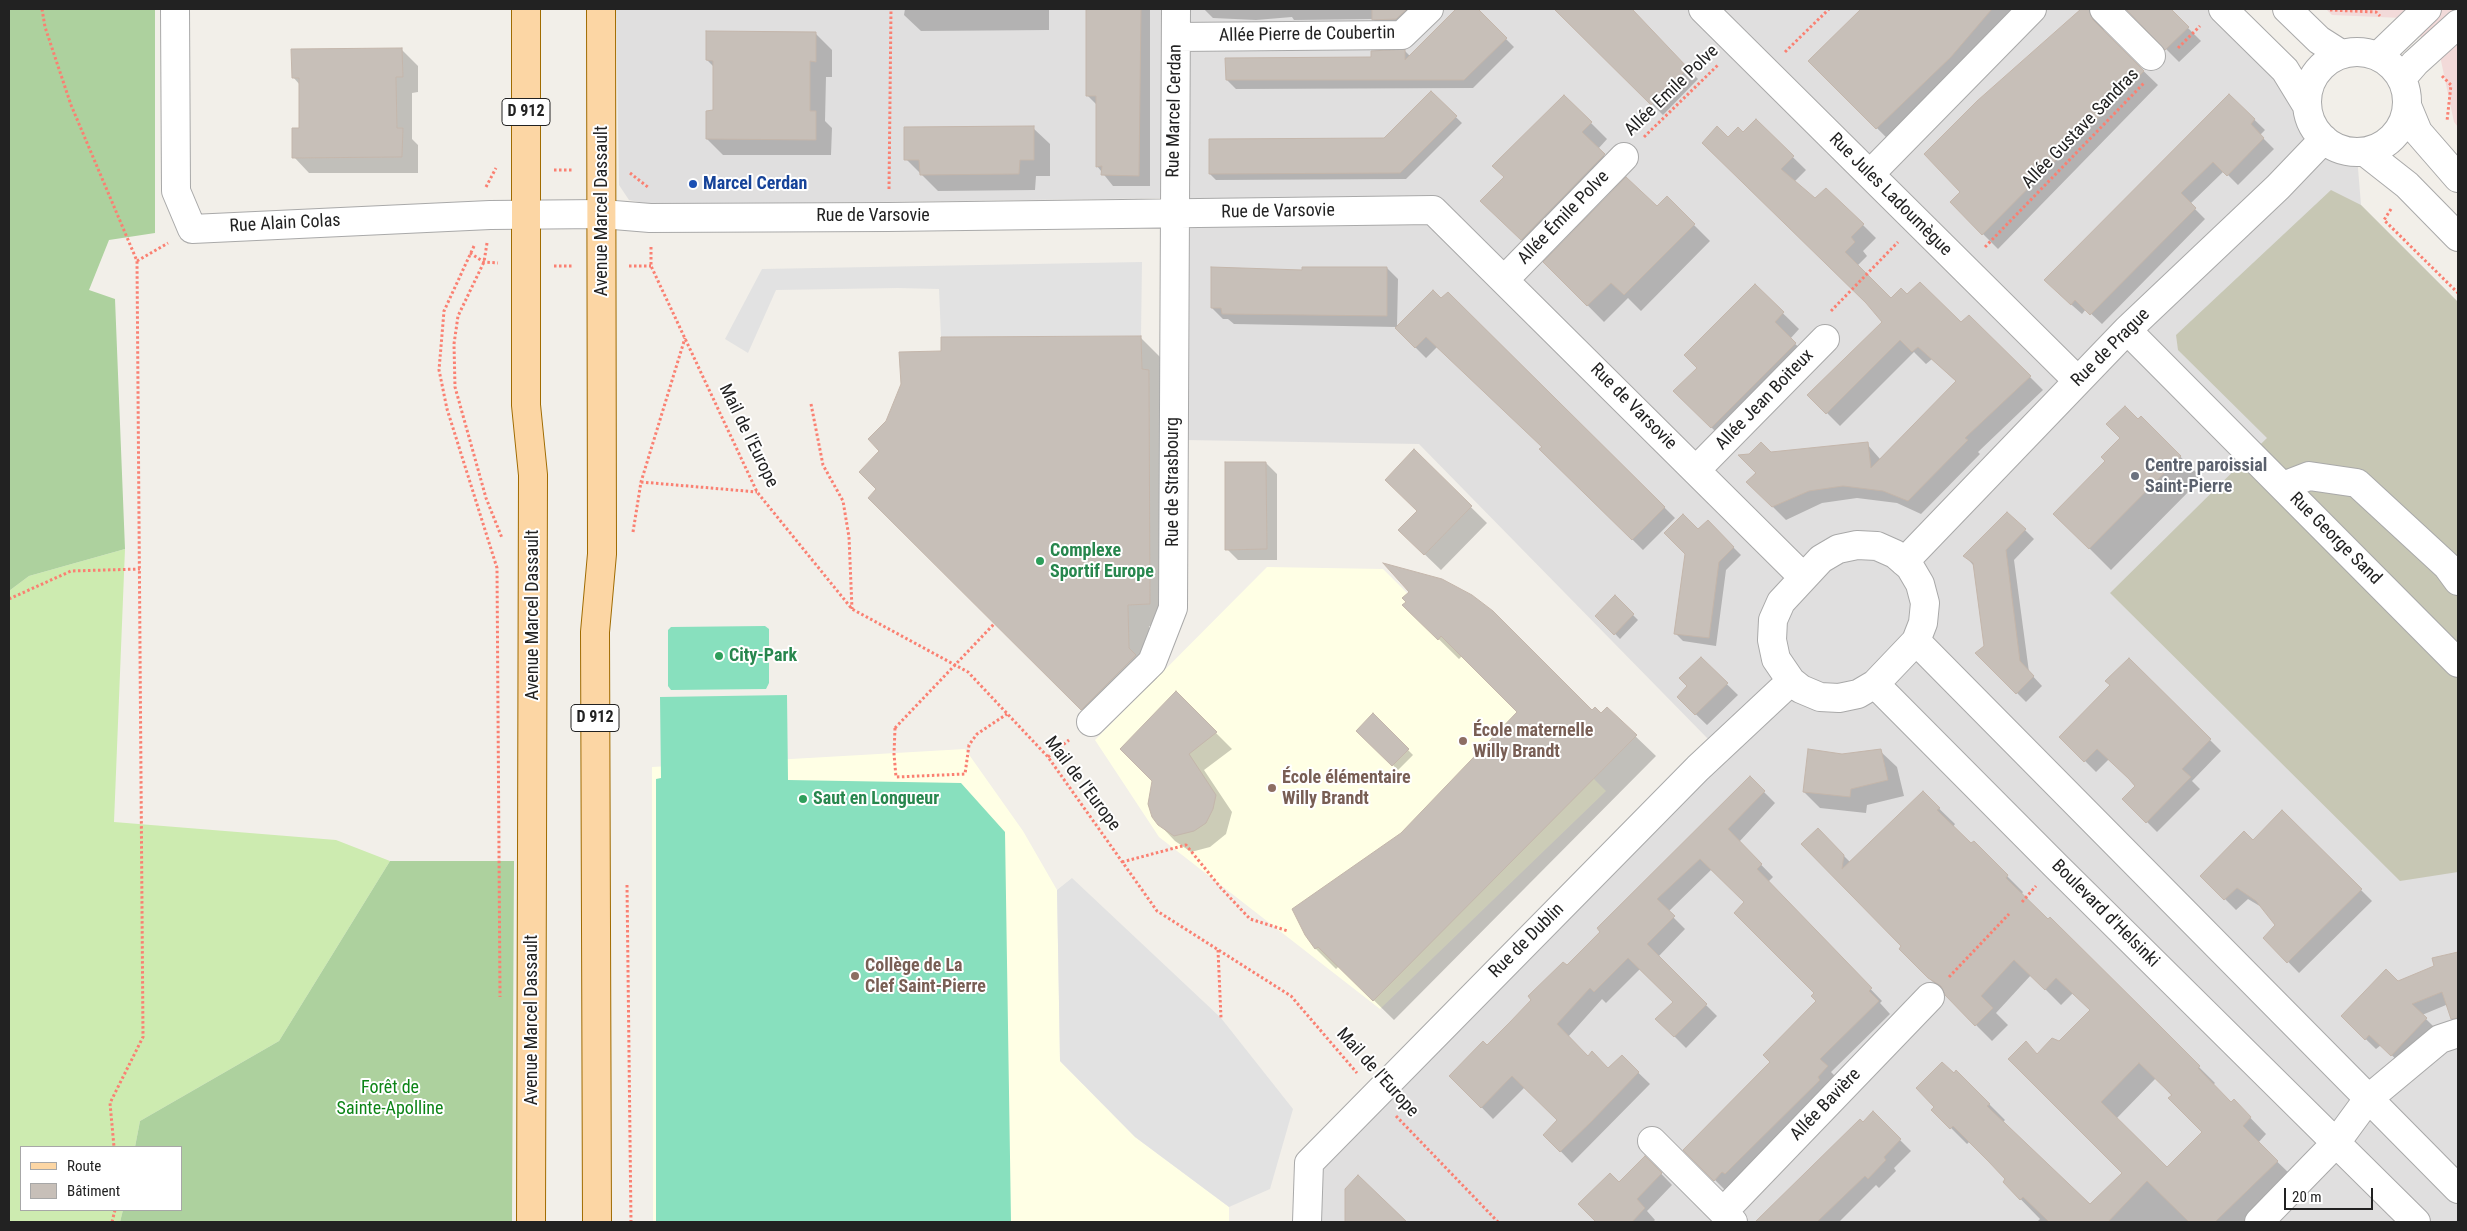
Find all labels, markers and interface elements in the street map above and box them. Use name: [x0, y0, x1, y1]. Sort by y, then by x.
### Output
street label: Allée Pierre de Coubertin: [1219, 23, 1395, 47]
street label: Allée Emile Polve: [1621, 41, 1723, 141]
street label: Rue Marcel Cerdan: [1163, 44, 1187, 178]
street label: Allée Gustave Sandras: [2018, 64, 2144, 194]
road number: D 912: [502, 98, 550, 125]
street label: Avenue Marcel Dassault: [591, 126, 613, 296]
street label: Rue Jules Ladoumègue: [1824, 129, 1956, 261]
street label: Allée Émile Polve: [1514, 167, 1614, 269]
place label: Marcel Cerdan: [703, 173, 807, 195]
marker: Marcel Cerdan: [687, 178, 699, 190]
street label: Rue de Varsovie: [1221, 200, 1335, 224]
street label: Rue de Varsovie: [816, 205, 930, 227]
street label: Rue Alain Colas: [229, 210, 341, 238]
street label: Rue de Prague: [2067, 304, 2155, 392]
street label: Allée Jean Boiteux: [1712, 345, 1818, 455]
street label: Rue de Varsovie: [1585, 359, 1681, 455]
street label: Mail de l'Europe: [714, 381, 782, 491]
street label: Rue de Strasbourg: [1162, 417, 1184, 547]
place label: Centre paroissial Saint-Pierre: [2145, 455, 2267, 498]
marker: Centre paroissial Saint-Pierre: [2129, 470, 2141, 482]
street label: Rue George Sand: [2284, 488, 2386, 590]
street label: Avenue Marcel Dassault: [522, 530, 544, 700]
place label: Complexe Sportif Europe: [1050, 540, 1154, 582]
marker: Complexe Sportif Europe: [1034, 555, 1046, 567]
place label: City-Park: [729, 645, 797, 667]
marker: City-Park: [713, 650, 725, 662]
road number: D 912: [571, 704, 619, 731]
place label: École maternelle Willy Brandt: [1473, 720, 1593, 762]
street label: Mail de l'Europe: [1040, 733, 1124, 835]
marker: École maternelle Willy Brandt: [1457, 735, 1469, 747]
place label: École élémentaire Willy Brandt: [1282, 767, 1411, 810]
marker: École élémentaire Willy Brandt: [1266, 782, 1278, 794]
place label: Saut en Longueur: [813, 788, 939, 810]
marker: Saut en Longueur: [797, 793, 809, 805]
street label: Boulevard d'Helsinki: [2047, 856, 2163, 972]
street label: Rue de Dublin: [1485, 899, 1569, 983]
street label: Avenue Marcel Dassault: [521, 935, 543, 1105]
place label: Collège de La Clef Saint-Pierre: [865, 955, 986, 998]
marker: Collège de La Clef Saint-Pierre: [849, 970, 861, 982]
street label: Mail de l'Europe: [1331, 1024, 1423, 1122]
street label: Allée Bavière: [1786, 1064, 1866, 1146]
park label: Forêt de Sainte-Apolline: [337, 1077, 443, 1120]
legend: [20, 1146, 182, 1211]
text: Route: [67, 1157, 101, 1175]
scale bar: [2287, 1178, 2376, 1210]
text: Bâtiment: [67, 1182, 120, 1200]
text: 20 m: [2292, 1188, 2322, 1206]

